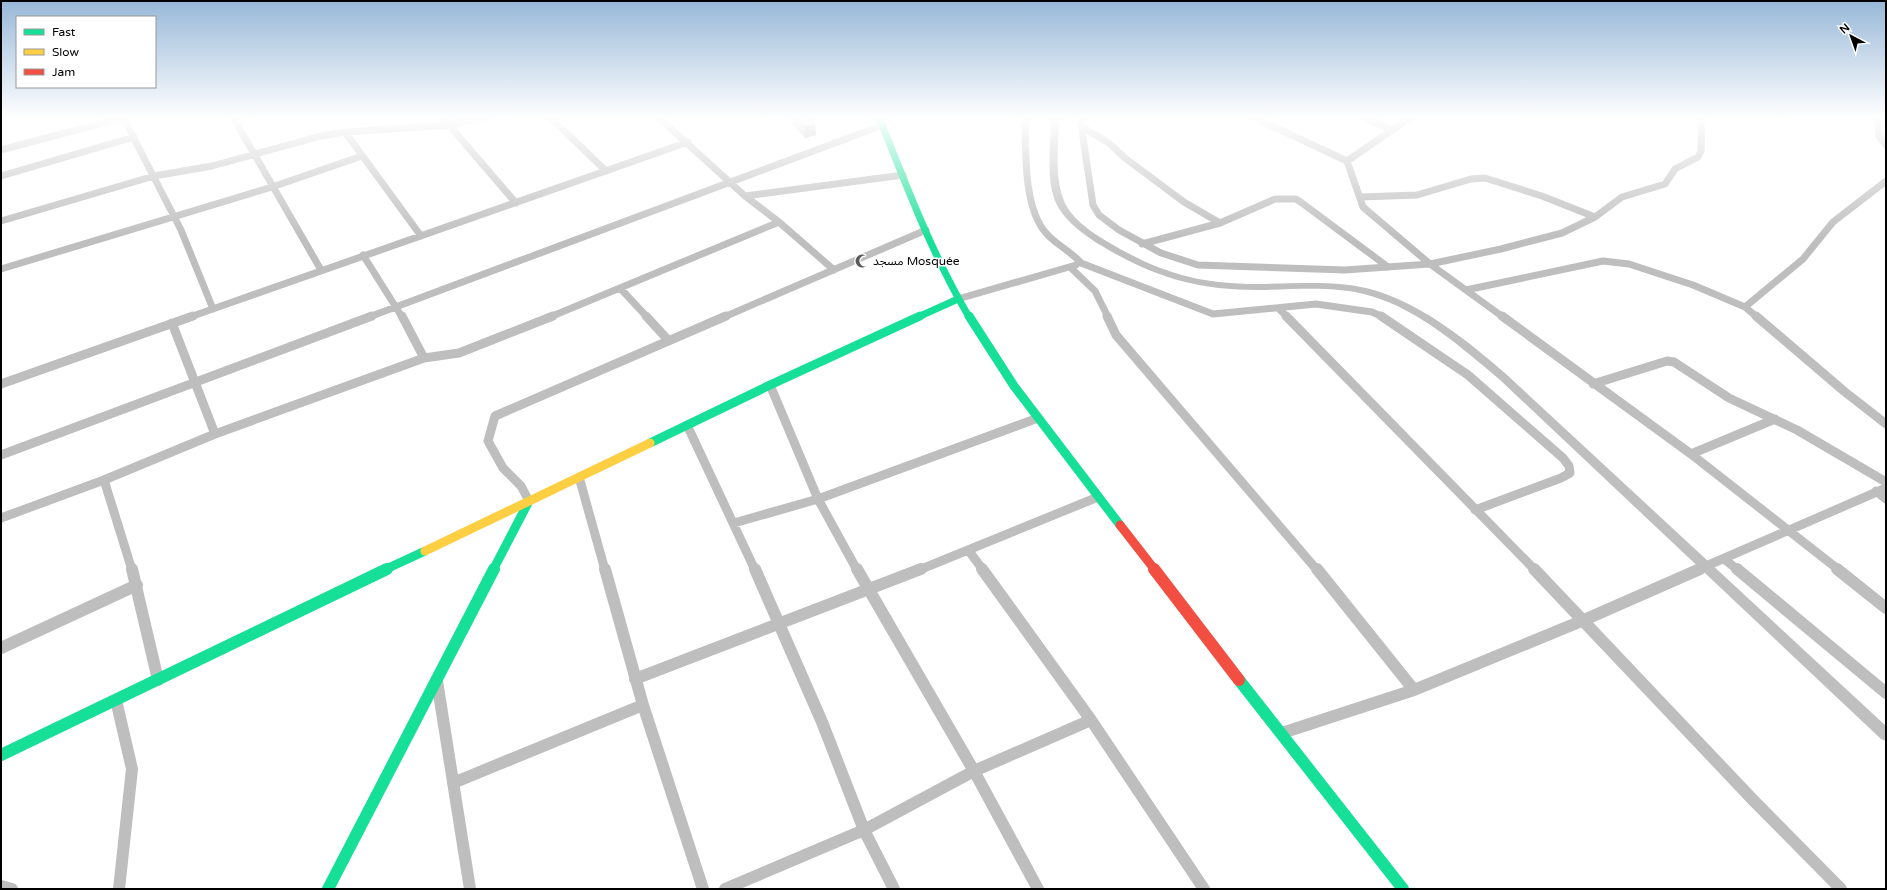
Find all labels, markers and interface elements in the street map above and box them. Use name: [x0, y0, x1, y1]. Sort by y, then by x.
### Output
legend: [16, 16, 156, 88]
north arrow: [1831, 16, 1871, 56]
text: N: [1837, 21, 1852, 37]
text: Fast: [52, 25, 76, 39]
text: Slow: [52, 45, 79, 59]
text: Jam: [52, 65, 75, 79]
mosque icon: مسجد Mosquée: [854, 253, 870, 269]
place label: مسجد Mosquée: [873, 254, 960, 268]

